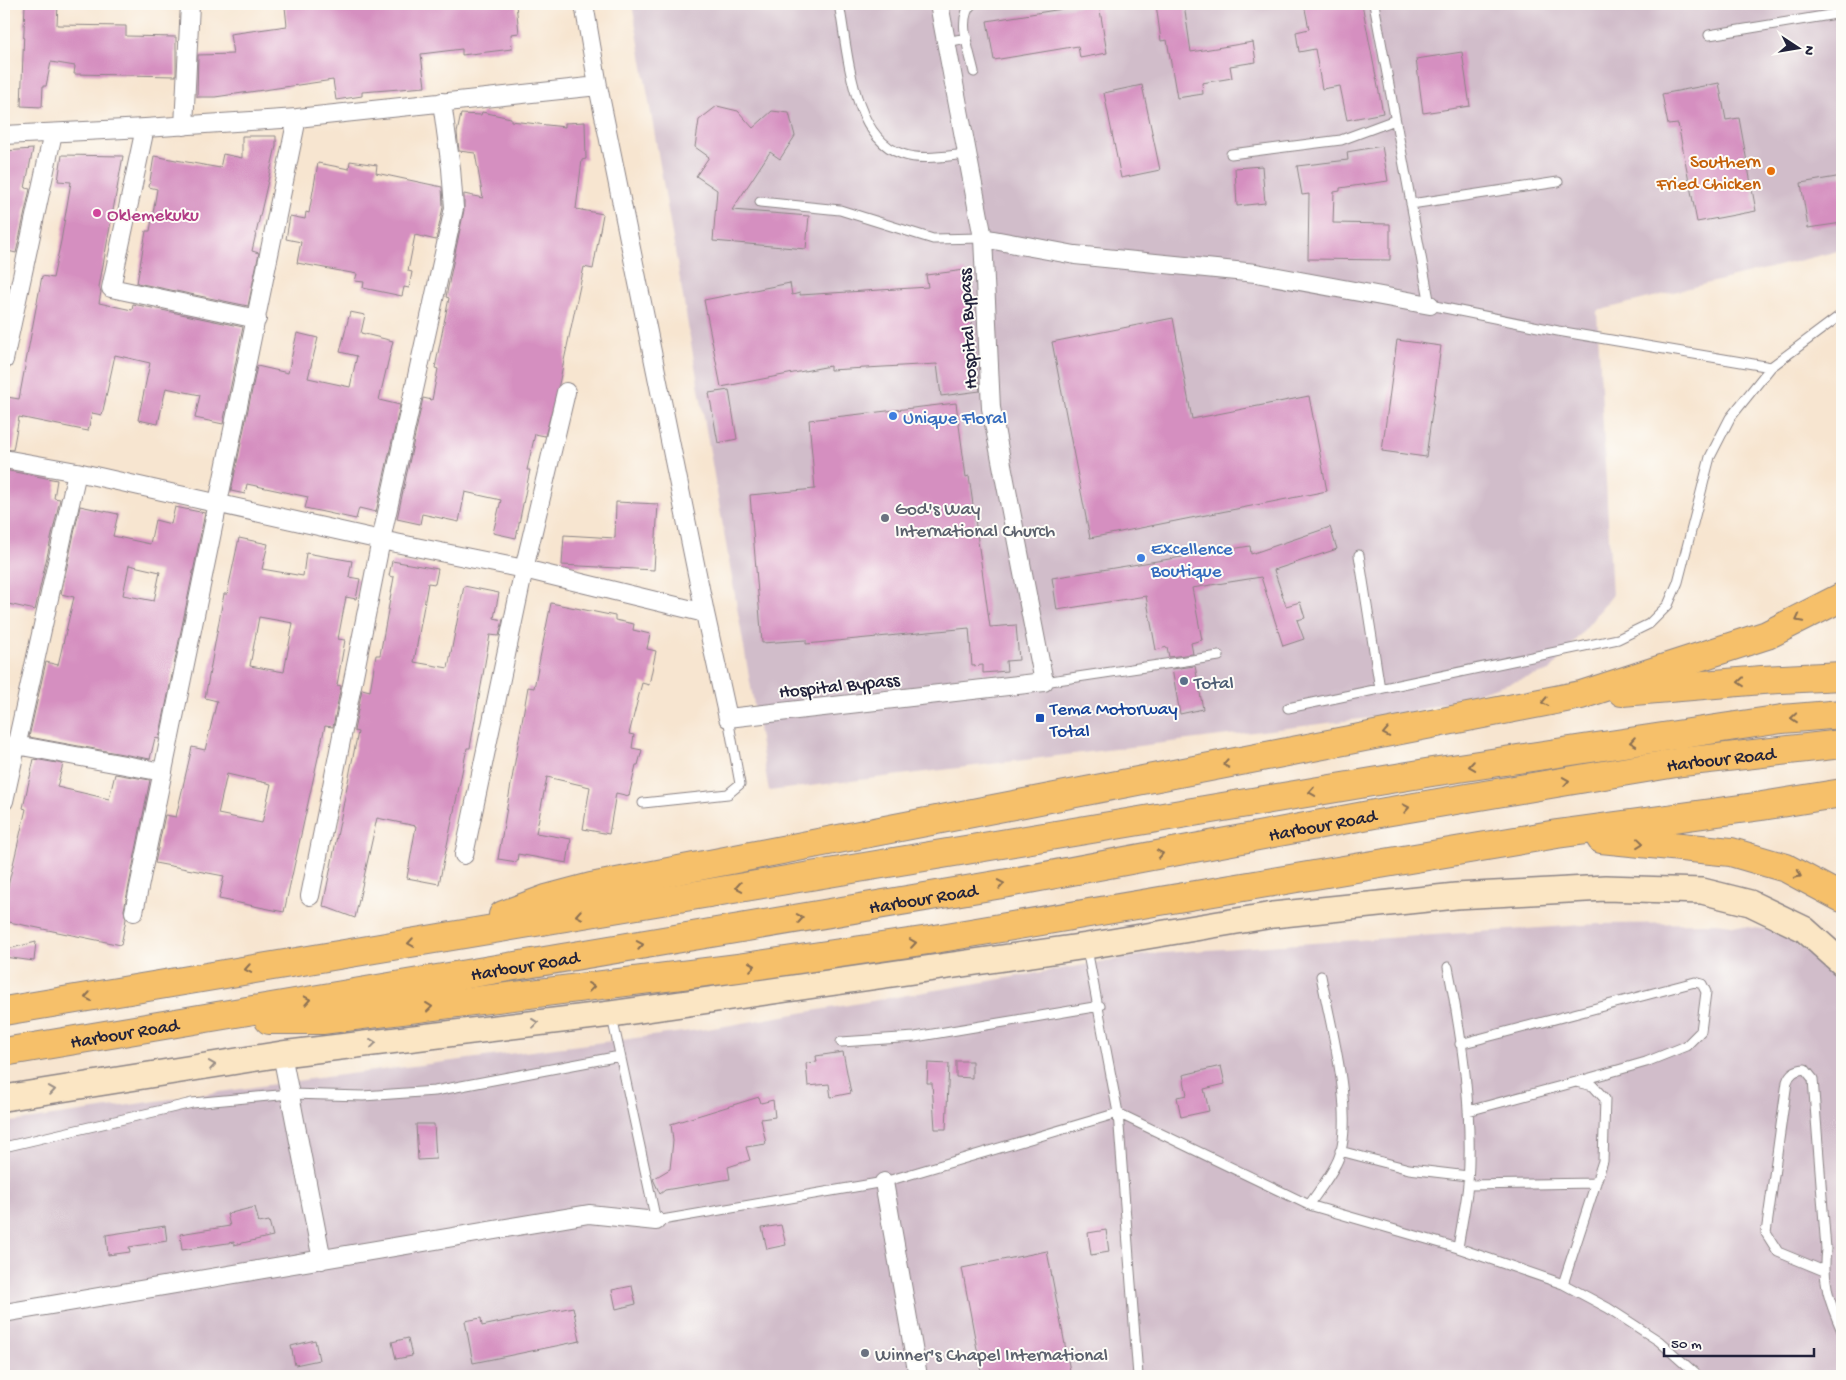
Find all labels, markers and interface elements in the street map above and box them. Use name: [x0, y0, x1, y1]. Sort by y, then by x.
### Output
north arrow: [1774, 22, 1824, 72]
text: N: [1799, 44, 1818, 56]
place label: Southern Fried Chicken: [1656, 152, 1761, 197]
marker: Southern Fried Chicken: [1765, 165, 1777, 177]
place label: Oklemekuku: [107, 205, 199, 228]
marker: Oklemekuku: [91, 207, 103, 219]
street label: Hospital Bypass: [955, 267, 984, 390]
place label: Unique Floral: [903, 408, 1007, 431]
marker: Unique Floral: [887, 410, 899, 422]
place label: God's Way International Church: [895, 499, 1055, 544]
marker: God's Way International Church: [879, 512, 891, 524]
place label: Excellence Boutique: [1150, 539, 1233, 584]
marker: Excellence Boutique: [1135, 552, 1147, 564]
one-way arrow: [1795, 613, 1804, 623]
street label: Hospital Bypass: [778, 670, 902, 705]
place label: Total: [1193, 673, 1234, 696]
marker: Total: [1178, 675, 1190, 687]
one-way arrow: [1737, 676, 1745, 687]
one-way arrow: [1541, 696, 1550, 707]
place label: Tema Motorway Total: [1049, 699, 1178, 744]
marker: Tema Motorway Total: [1034, 712, 1046, 724]
one-way arrow: [1789, 712, 1797, 723]
one-way arrow: [1381, 727, 1390, 738]
one-way arrow: [1629, 736, 1637, 746]
street label: Harbour Road: [1665, 743, 1779, 779]
one-way arrow: [1222, 758, 1231, 769]
one-way arrow: [1468, 760, 1477, 770]
one-way arrow: [1563, 776, 1571, 787]
one-way arrow: [1307, 786, 1316, 796]
one-way arrow: [1402, 804, 1411, 814]
street label: Harbour Road: [1267, 805, 1381, 849]
one-way arrow: [1636, 837, 1644, 848]
one-way arrow: [1156, 850, 1165, 860]
one-way arrow: [1793, 869, 1802, 879]
street label: Harbour Road: [868, 880, 982, 921]
one-way arrow: [996, 880, 1005, 890]
one-way arrow: [735, 882, 743, 892]
one-way arrow: [574, 909, 583, 919]
one-way arrow: [796, 913, 805, 923]
one-way arrow: [406, 937, 415, 947]
one-way arrow: [908, 938, 917, 948]
one-way arrow: [636, 940, 644, 950]
street label: Harbour Road: [469, 947, 583, 988]
one-way arrow: [748, 961, 756, 972]
one-way arrow: [244, 964, 252, 974]
one-way arrow: [587, 982, 595, 993]
one-way arrow: [84, 991, 92, 1001]
one-way arrow: [303, 996, 312, 1006]
one-way arrow: [426, 1002, 434, 1013]
street label: Harbour Road: [69, 1014, 183, 1056]
one-way arrow: [531, 1018, 539, 1029]
one-way arrow: [370, 1038, 378, 1049]
one-way arrow: [208, 1060, 217, 1070]
one-way arrow: [48, 1086, 56, 1096]
scale bar: [1664, 1325, 1814, 1357]
text: 50 m: [1671, 1336, 1702, 1354]
place label: Winner's Chapel International: [875, 1345, 1108, 1368]
marker: Winner's Chapel International: [859, 1347, 871, 1359]

